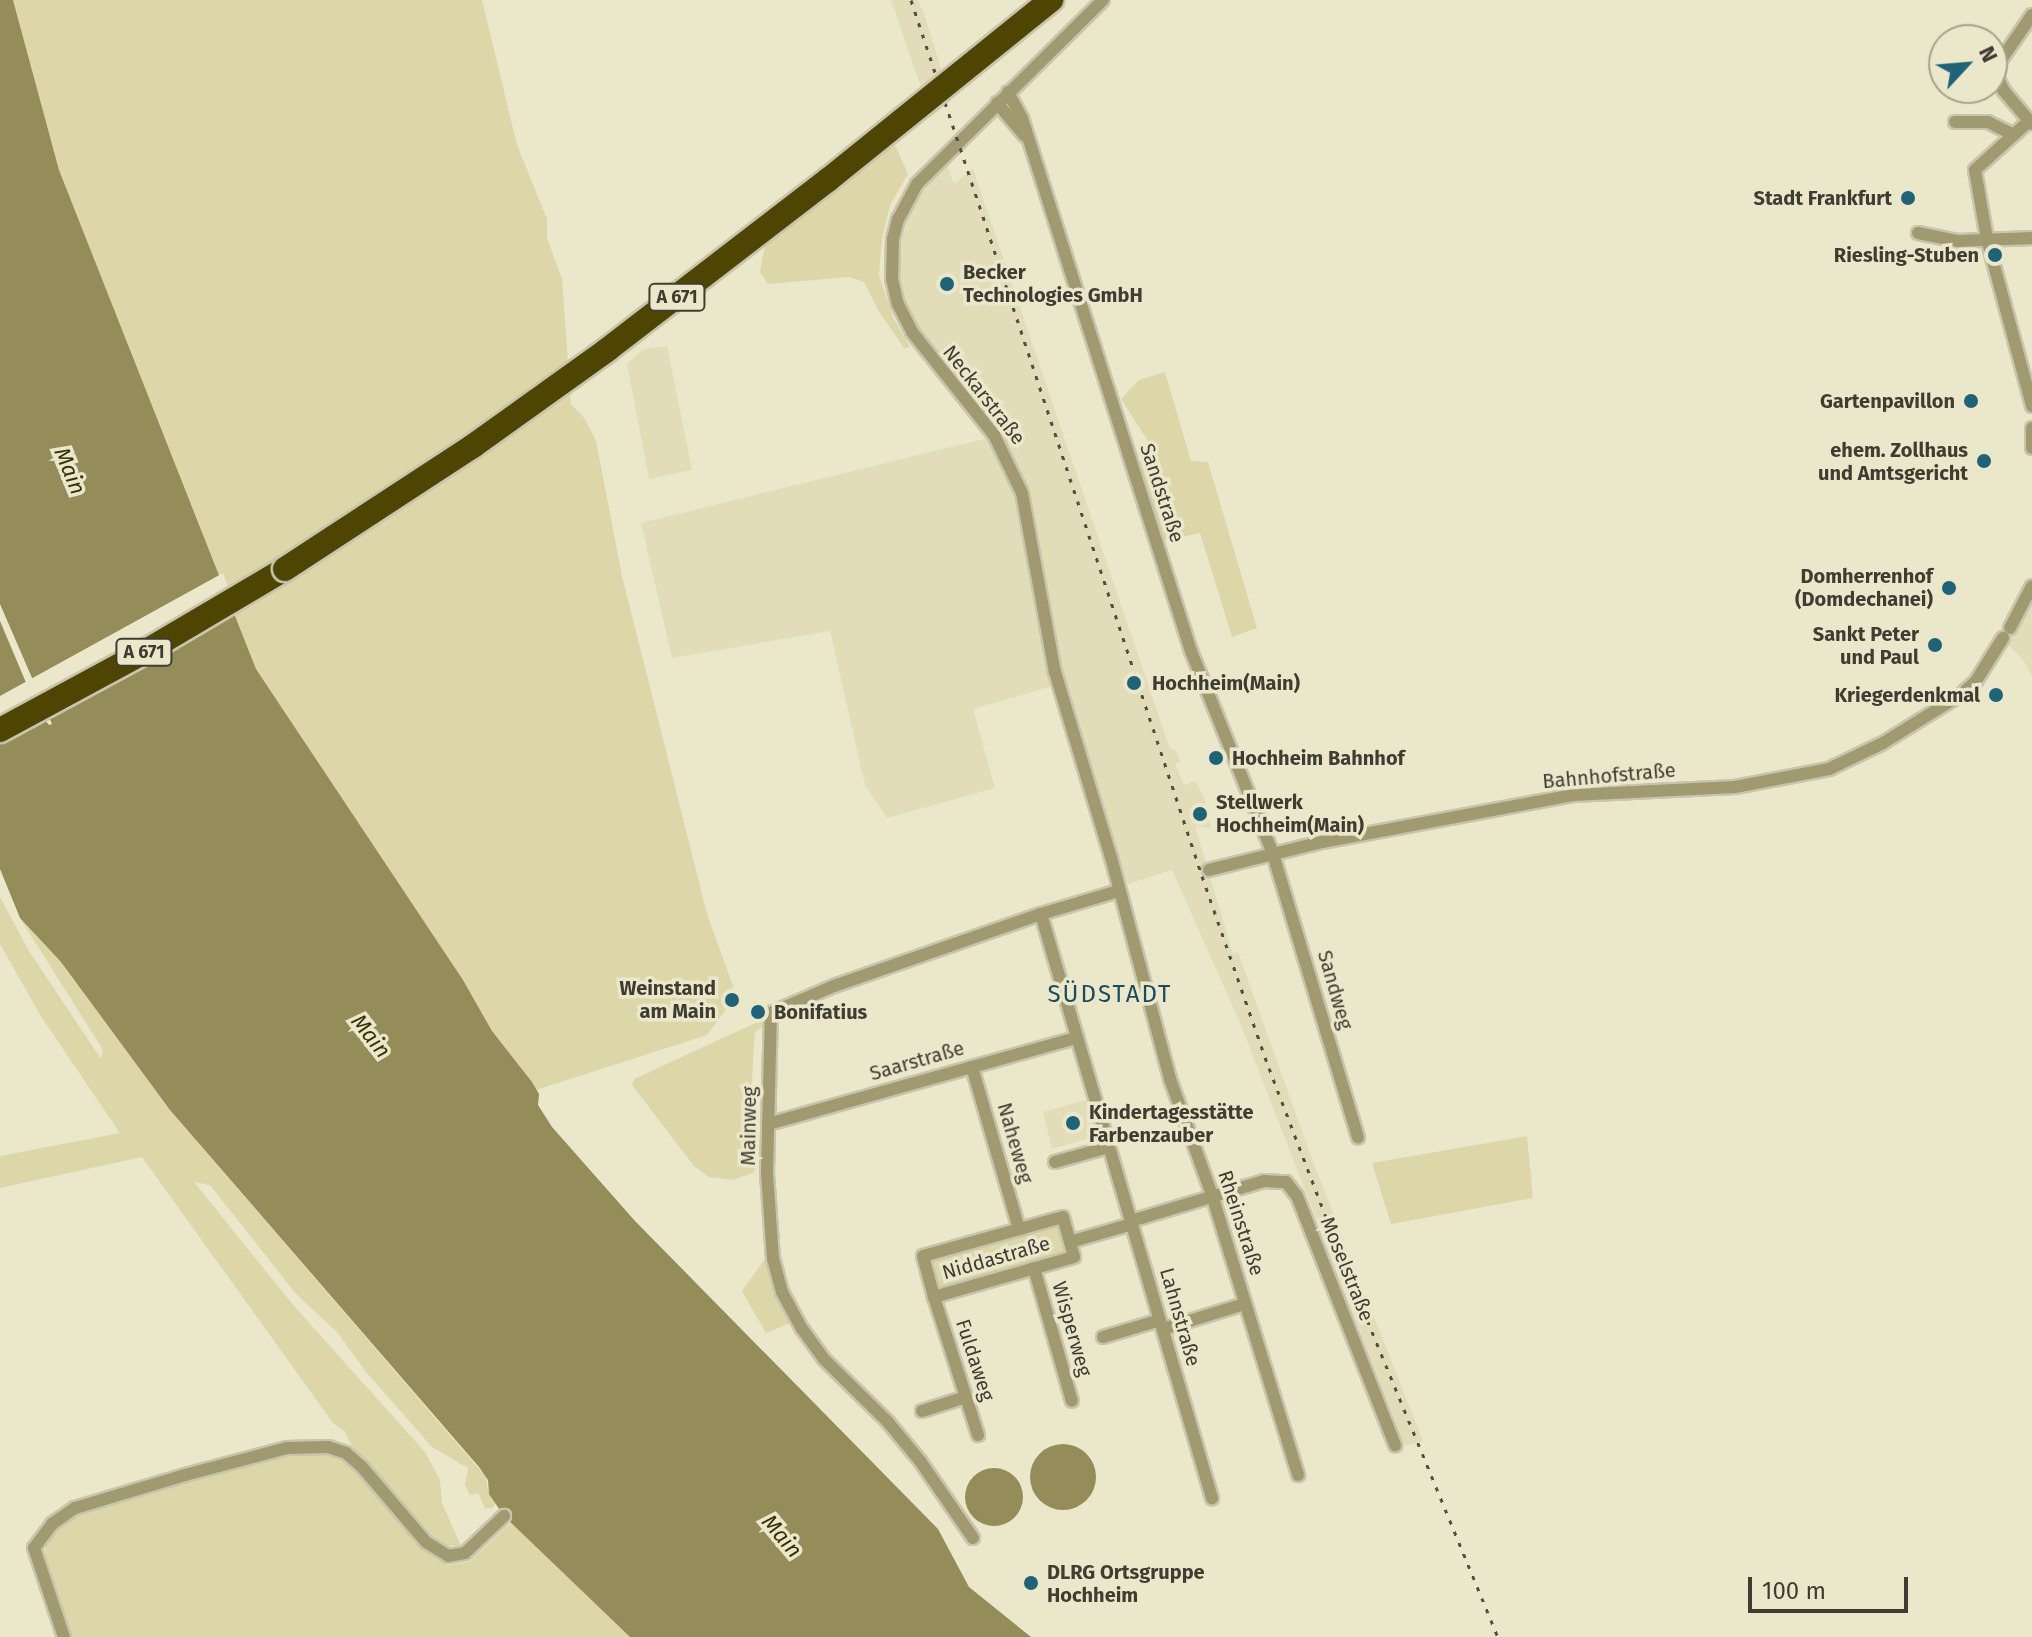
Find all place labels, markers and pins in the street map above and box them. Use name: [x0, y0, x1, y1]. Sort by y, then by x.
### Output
place label: Stadt Frankfurt: [1753, 186, 1892, 210]
marker: Stadt Frankfurt: [1899, 189, 1917, 207]
place label: Riesling-Stuben: [1834, 243, 1979, 267]
marker: Riesling-Stuben: [1986, 246, 2004, 264]
place label: Becker Technologies GmbH: [963, 260, 1143, 307]
marker: Becker Technologies GmbH: [938, 275, 956, 293]
place label: Gartenpavillon: [1820, 389, 1955, 413]
marker: Gartenpavillon: [1962, 392, 1980, 410]
place label: ehem. Zollhaus und Amtsgericht: [1818, 438, 1968, 485]
marker: ehem. Zollhaus und Amtsgericht: [1975, 452, 1993, 470]
place label: Domherrenhof (Domdechanei): [1795, 564, 1933, 611]
marker: Domherrenhof (Domdechanei): [1940, 579, 1958, 597]
place label: Sankt Peter und Paul: [1813, 622, 1919, 669]
marker: Sankt Peter und Paul: [1926, 636, 1944, 654]
place label: Hochheim(Main): [1152, 671, 1300, 695]
marker: Hochheim(Main): [1123, 672, 1145, 694]
place label: Kriegerdenkmal: [1834, 683, 1980, 707]
marker: Kriegerdenkmal: [1987, 686, 2005, 704]
place label: Hochheim Bahnhof: [1232, 746, 1405, 770]
marker: Hochheim Bahnhof: [1207, 749, 1225, 767]
place label: Stellwerk Hochheim(Main): [1216, 790, 1364, 837]
marker: Stellwerk Hochheim(Main): [1191, 805, 1209, 823]
place label: Weinstand am Main: [619, 976, 716, 1023]
marker: Weinstand am Main: [723, 991, 741, 1009]
place label: Bonifatius: [774, 1000, 867, 1024]
marker: Bonifatius: [749, 1003, 767, 1021]
place label: Kindertagesstätte Farbenzauber: [1089, 1100, 1253, 1147]
marker: Kindertagesstätte Farbenzauber: [1064, 1114, 1082, 1132]
place label: DLRG Ortsgruppe Hochheim: [1047, 1560, 1205, 1607]
marker: DLRG Ortsgruppe Hochheim: [1022, 1574, 1040, 1592]

